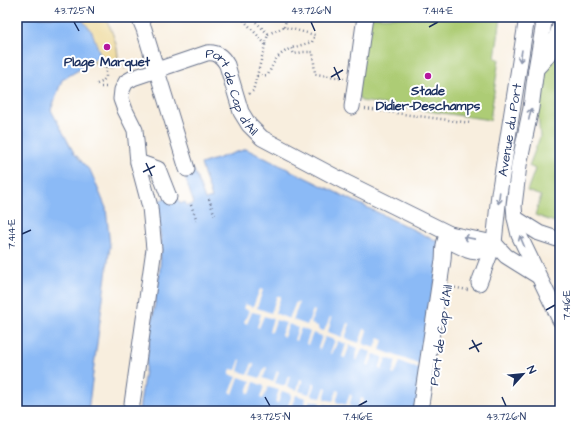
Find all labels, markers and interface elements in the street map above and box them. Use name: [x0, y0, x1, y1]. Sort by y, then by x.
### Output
text: 43.725°N: [54, 4, 94, 18]
text: 43.726°N: [291, 4, 331, 18]
text: 7.414°E: [423, 4, 453, 18]
marker: Plage Marquet: [102, 42, 112, 52]
street label: Port de Cap d'Ail: [206, 45, 262, 140]
one-way arrow: [517, 49, 525, 62]
place label: Plage Marquet: [64, 53, 151, 73]
marker: Stade Didier-Deschamps: [423, 71, 433, 81]
street label: Avenue du Port: [494, 81, 527, 178]
place label: Stade Didier-Deschamps: [376, 82, 481, 116]
one-way arrow: [526, 108, 534, 121]
one-way arrow: [495, 191, 503, 204]
text: 7.414°E: [5, 219, 19, 249]
one-way arrow: [463, 234, 476, 242]
one-way arrow: [518, 236, 525, 248]
street label: Port de Cap d'Ail: [425, 284, 457, 387]
text: 7.416°E: [560, 290, 574, 320]
north arrow: [503, 354, 543, 394]
text: N: [523, 363, 540, 376]
text: 43.725°N: [250, 410, 290, 424]
text: 7.416°E: [343, 410, 373, 424]
text: 43.726°N: [486, 410, 526, 424]

